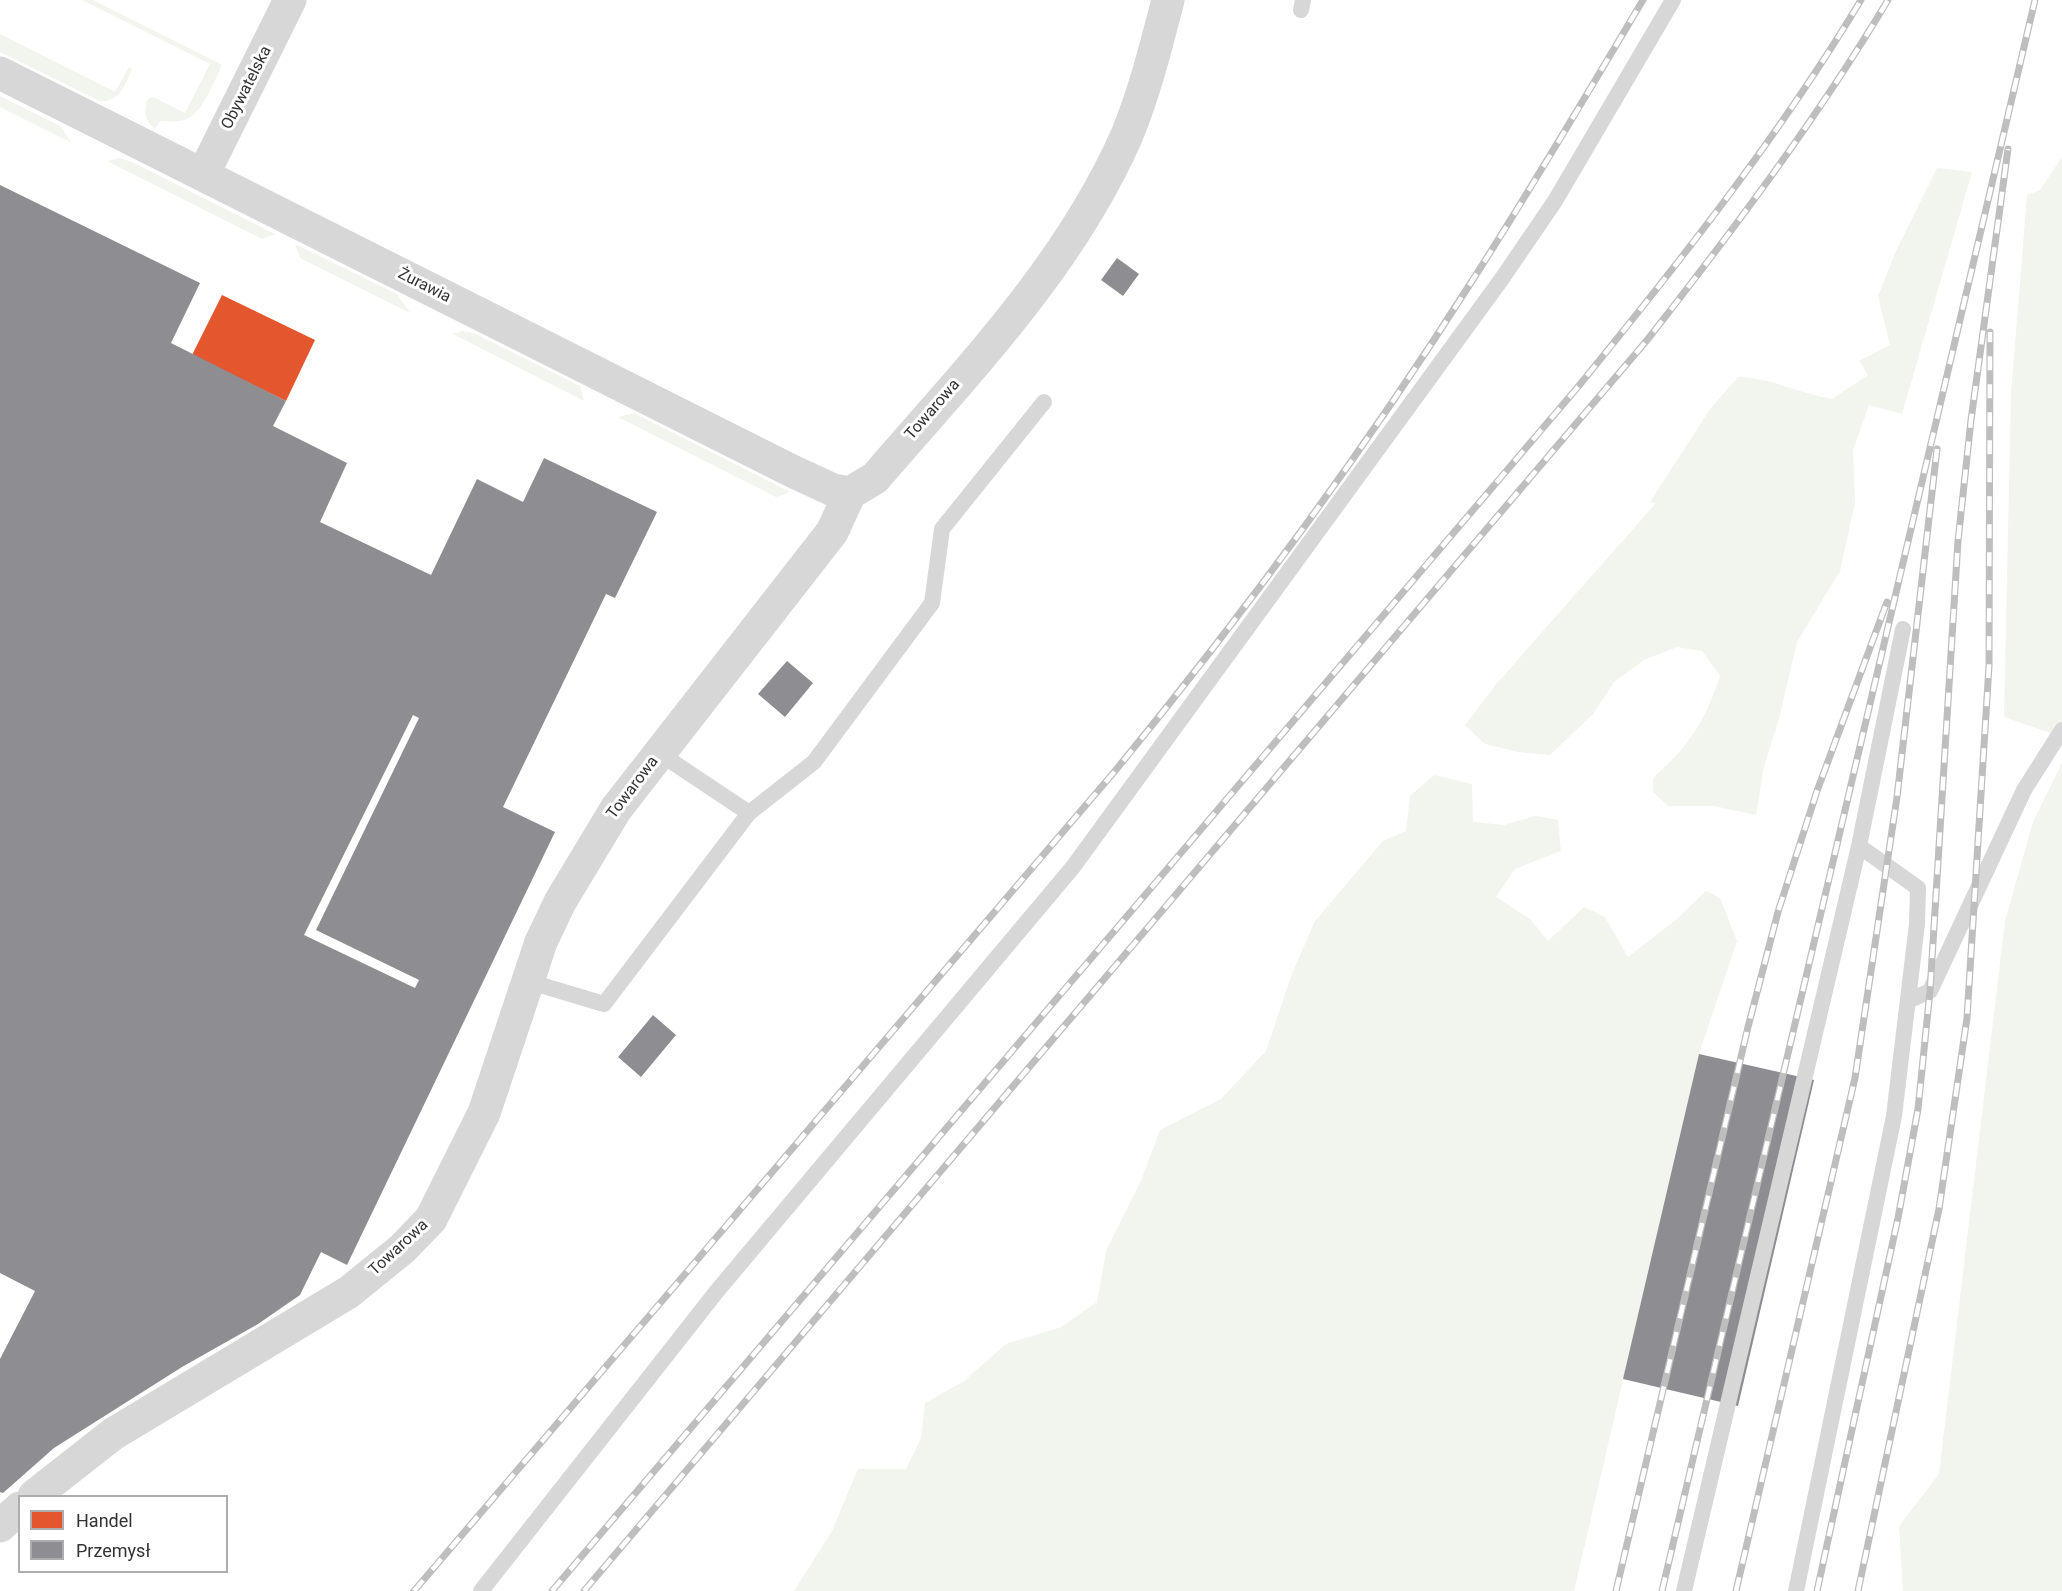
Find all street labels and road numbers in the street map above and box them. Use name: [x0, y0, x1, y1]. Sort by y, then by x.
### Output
street label: Obywatelska: [218, 43, 276, 133]
street label: Żurawia: [394, 265, 454, 307]
street label: Towarowa: [902, 376, 964, 444]
street label: Towarowa: [603, 753, 663, 823]
street label: Towarowa: [365, 1216, 433, 1280]

